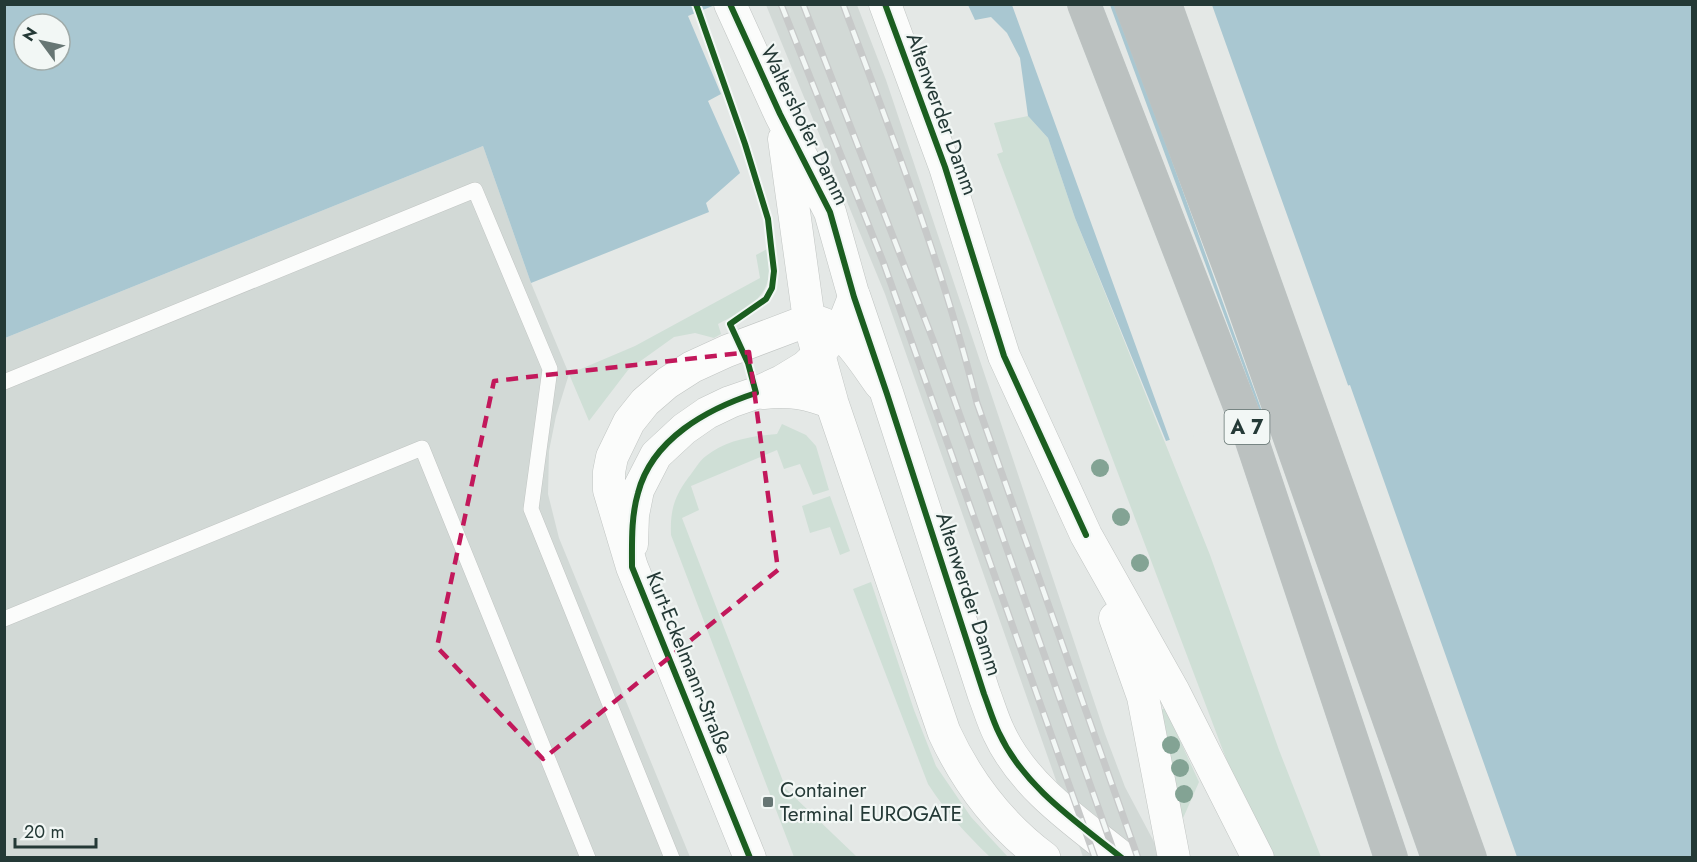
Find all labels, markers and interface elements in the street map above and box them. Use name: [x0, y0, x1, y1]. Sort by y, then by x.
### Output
north arrow: [12, 12, 72, 72]
text: N: [17, 23, 43, 46]
street label: Altenwerder Damm: [899, 29, 985, 199]
street label: Waltershofer Damm: [753, 40, 857, 210]
road number: A 7: [1224, 410, 1270, 444]
street label: Altenwerder Damm: [928, 508, 1010, 680]
street label: Kurt-Eckelmann-Straße: [639, 567, 739, 759]
place label: Container Terminal EUROGATE: [780, 775, 962, 829]
marker: Container Terminal EUROGATE: [761, 795, 775, 809]
scale bar: [15, 811, 96, 849]
text: 20 m: [24, 819, 64, 845]

